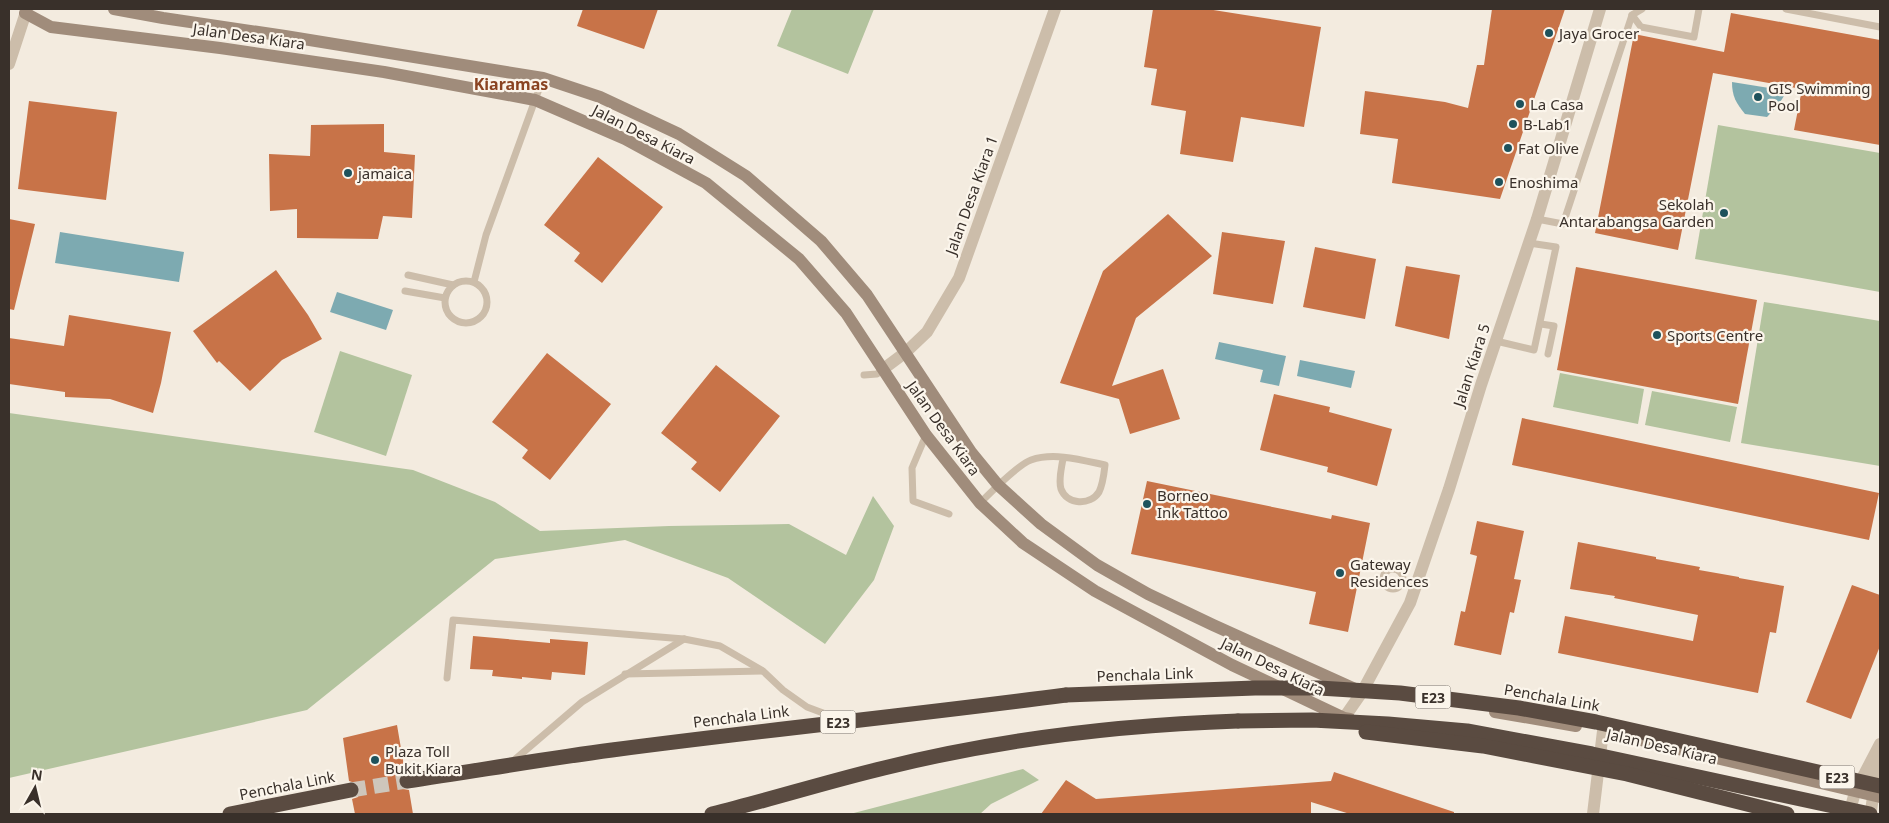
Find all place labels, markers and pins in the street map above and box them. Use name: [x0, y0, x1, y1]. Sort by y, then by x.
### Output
place label: Jaya Grocer: [1557, 23, 1639, 43]
marker: Jaya Grocer: [1543, 27, 1555, 39]
place label: GIS Swimming Pool: [1768, 78, 1870, 115]
marker: GIS Swimming Pool: [1752, 91, 1764, 103]
place label: La Casa: [1530, 94, 1584, 114]
marker: La Casa: [1514, 98, 1526, 110]
place label: B-Lab1: [1523, 114, 1572, 134]
marker: B-Lab1: [1507, 118, 1519, 130]
place label: Fat Olive: [1518, 138, 1579, 158]
marker: Fat Olive: [1502, 142, 1514, 154]
place label: jamaica: [357, 163, 412, 183]
marker: jamaica: [342, 167, 354, 179]
place label: Enoshima: [1509, 172, 1578, 192]
marker: Enoshima: [1493, 176, 1505, 188]
place label: Sekolah Antarabangsa Garden: [1559, 194, 1714, 231]
marker: Sekolah Antarabangsa Garden: [1718, 207, 1730, 219]
place label: Sports Centre: [1667, 325, 1763, 345]
marker: Sports Centre: [1651, 329, 1663, 341]
place label: Borneo Ink Tattoo: [1157, 485, 1228, 522]
marker: Borneo Ink Tattoo: [1141, 498, 1153, 510]
place label: Gateway Residences: [1350, 554, 1429, 591]
marker: Gateway Residences: [1334, 567, 1346, 579]
place label: Plaza Toll Bukit Kiara: [385, 741, 461, 778]
marker: Plaza Toll Bukit Kiara: [369, 754, 381, 766]

